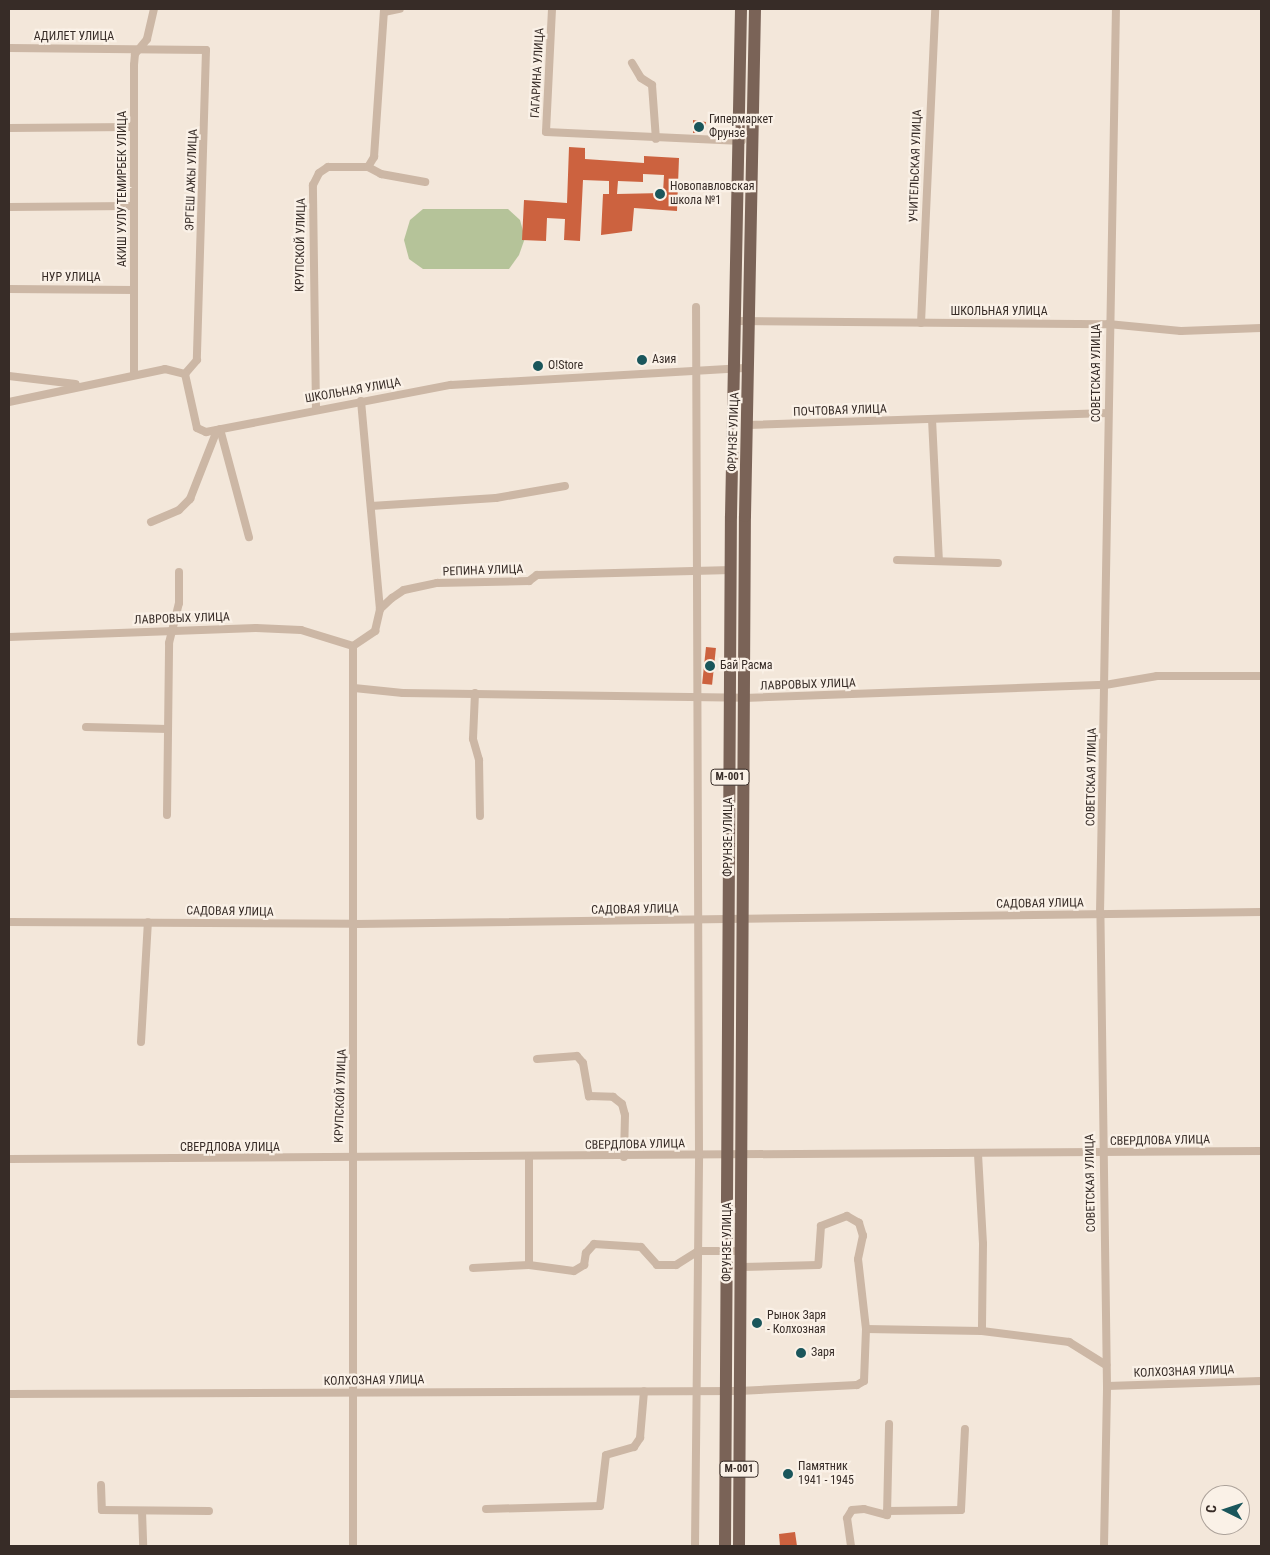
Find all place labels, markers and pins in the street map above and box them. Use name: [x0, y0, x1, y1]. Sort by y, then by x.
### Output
place label: Гипермаркет Фрунзе: [709, 113, 773, 141]
marker: Гипермаркет Фрунзе: [693, 121, 705, 133]
place label: Новопавловская школа №1: [670, 180, 754, 208]
marker: Новопавловская школа №1: [654, 188, 666, 200]
place label: Азия: [652, 353, 676, 367]
marker: Азия: [636, 354, 648, 366]
place label: O!Store: [548, 359, 583, 373]
marker: O!Store: [532, 360, 544, 372]
place label: Бай Расма: [720, 659, 773, 673]
marker: Бай Расма: [704, 660, 716, 672]
place label: Рынок Заря - Колхозная: [767, 1309, 826, 1337]
marker: Рынок Заря - Колхозная: [751, 1317, 763, 1329]
place label: Заря: [811, 1346, 835, 1360]
marker: Заря: [795, 1347, 807, 1359]
place label: Памятник 1941 - 1945: [798, 1460, 854, 1488]
marker: Памятник 1941 - 1945: [782, 1468, 794, 1480]

